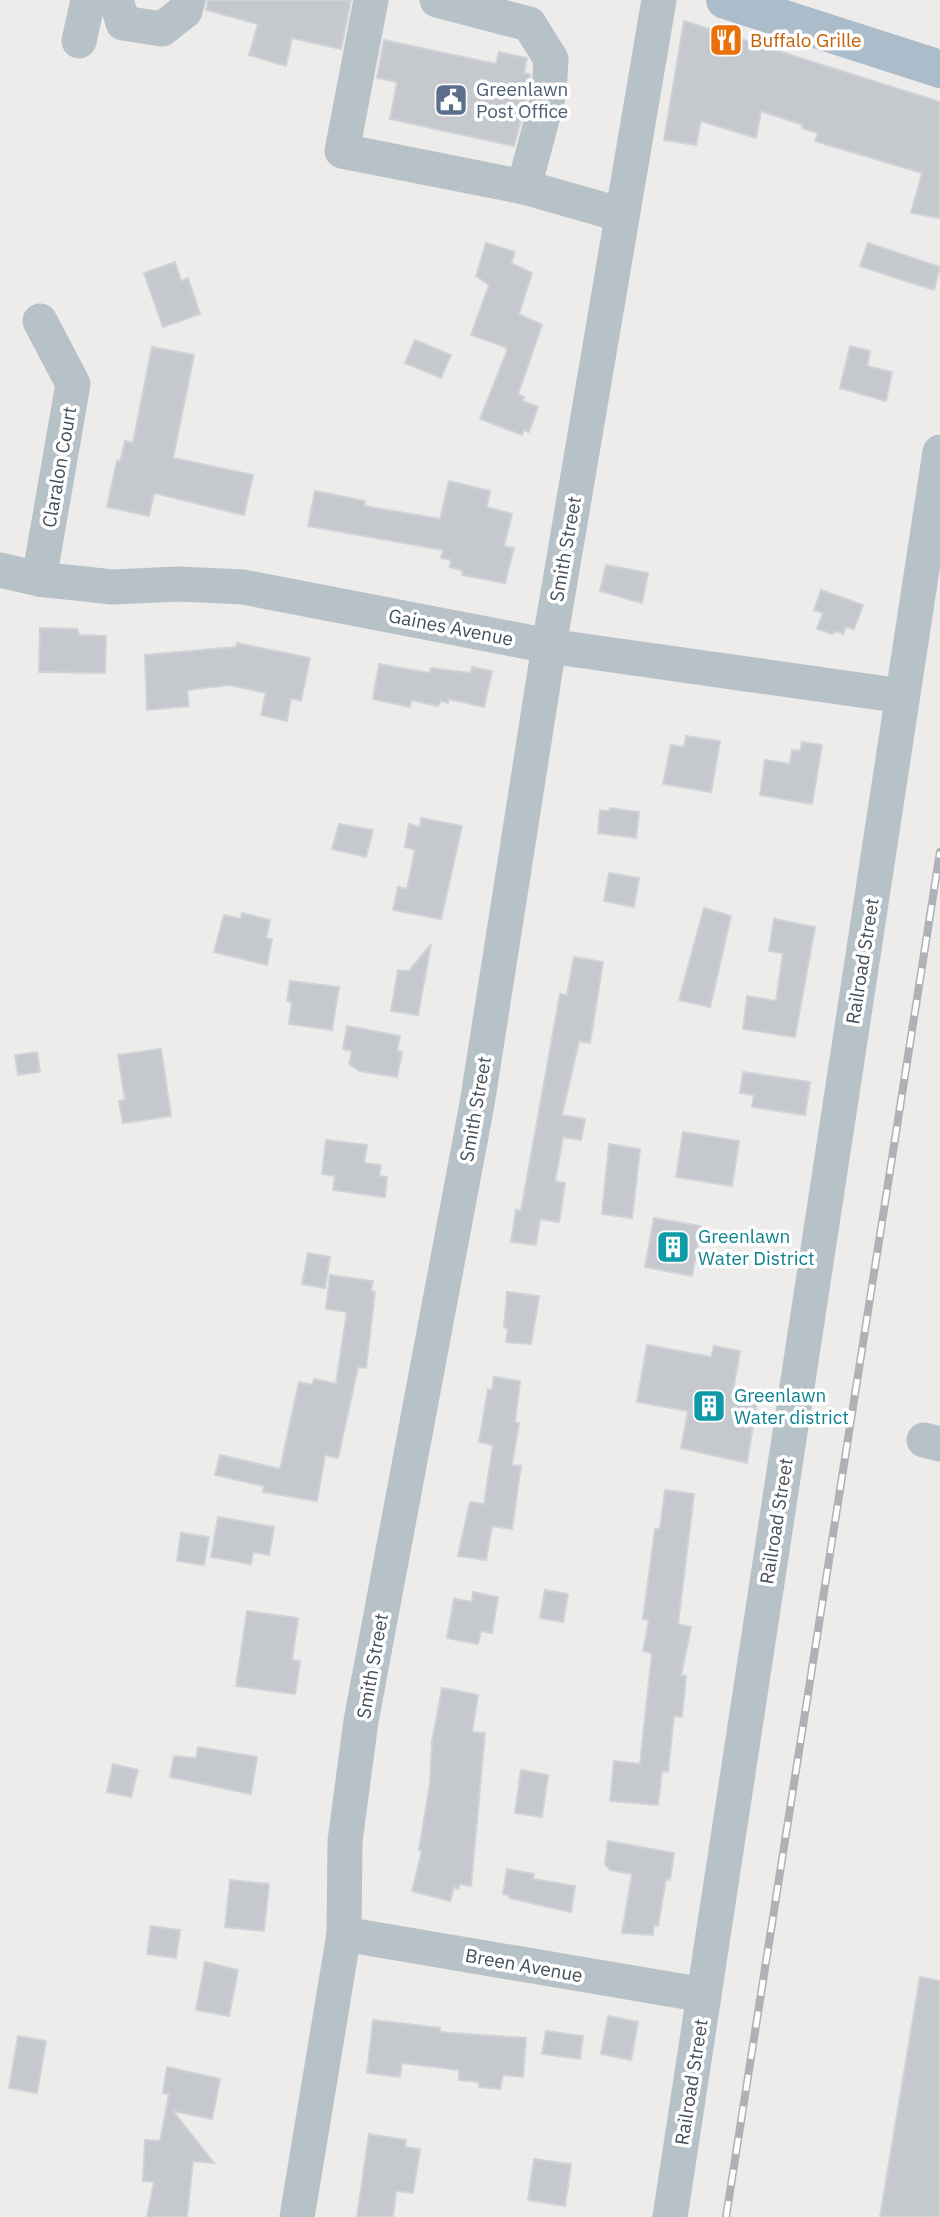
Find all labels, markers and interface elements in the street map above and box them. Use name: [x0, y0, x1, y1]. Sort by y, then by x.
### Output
restaurant icon: Buffalo Grille: [707, 21, 745, 59]
place label: Buffalo Grille: [750, 28, 862, 52]
place label: Greenlawn Post Office: [476, 77, 568, 123]
public building icon: Greenlawn Post Office: [432, 81, 470, 119]
street label: Claralon Court: [37, 405, 81, 529]
street label: Smith Street: [544, 494, 586, 604]
street label: Gaines Avenue: [387, 603, 515, 651]
street label: Railroad Street: [840, 896, 884, 1026]
street label: Smith Street: [454, 1054, 496, 1164]
place label: Greenlawn Water District: [698, 1224, 815, 1270]
building icon: Greenlawn Water District: [654, 1228, 692, 1266]
place label: Greenlawn Water district: [734, 1383, 849, 1429]
building icon: Greenlawn Water district: [690, 1387, 728, 1425]
street label: Railroad Street: [754, 1456, 798, 1586]
street label: Smith Street: [351, 1611, 393, 1721]
street label: Breen Avenue: [463, 1943, 585, 1987]
street label: Railroad Street: [669, 2017, 713, 2147]

